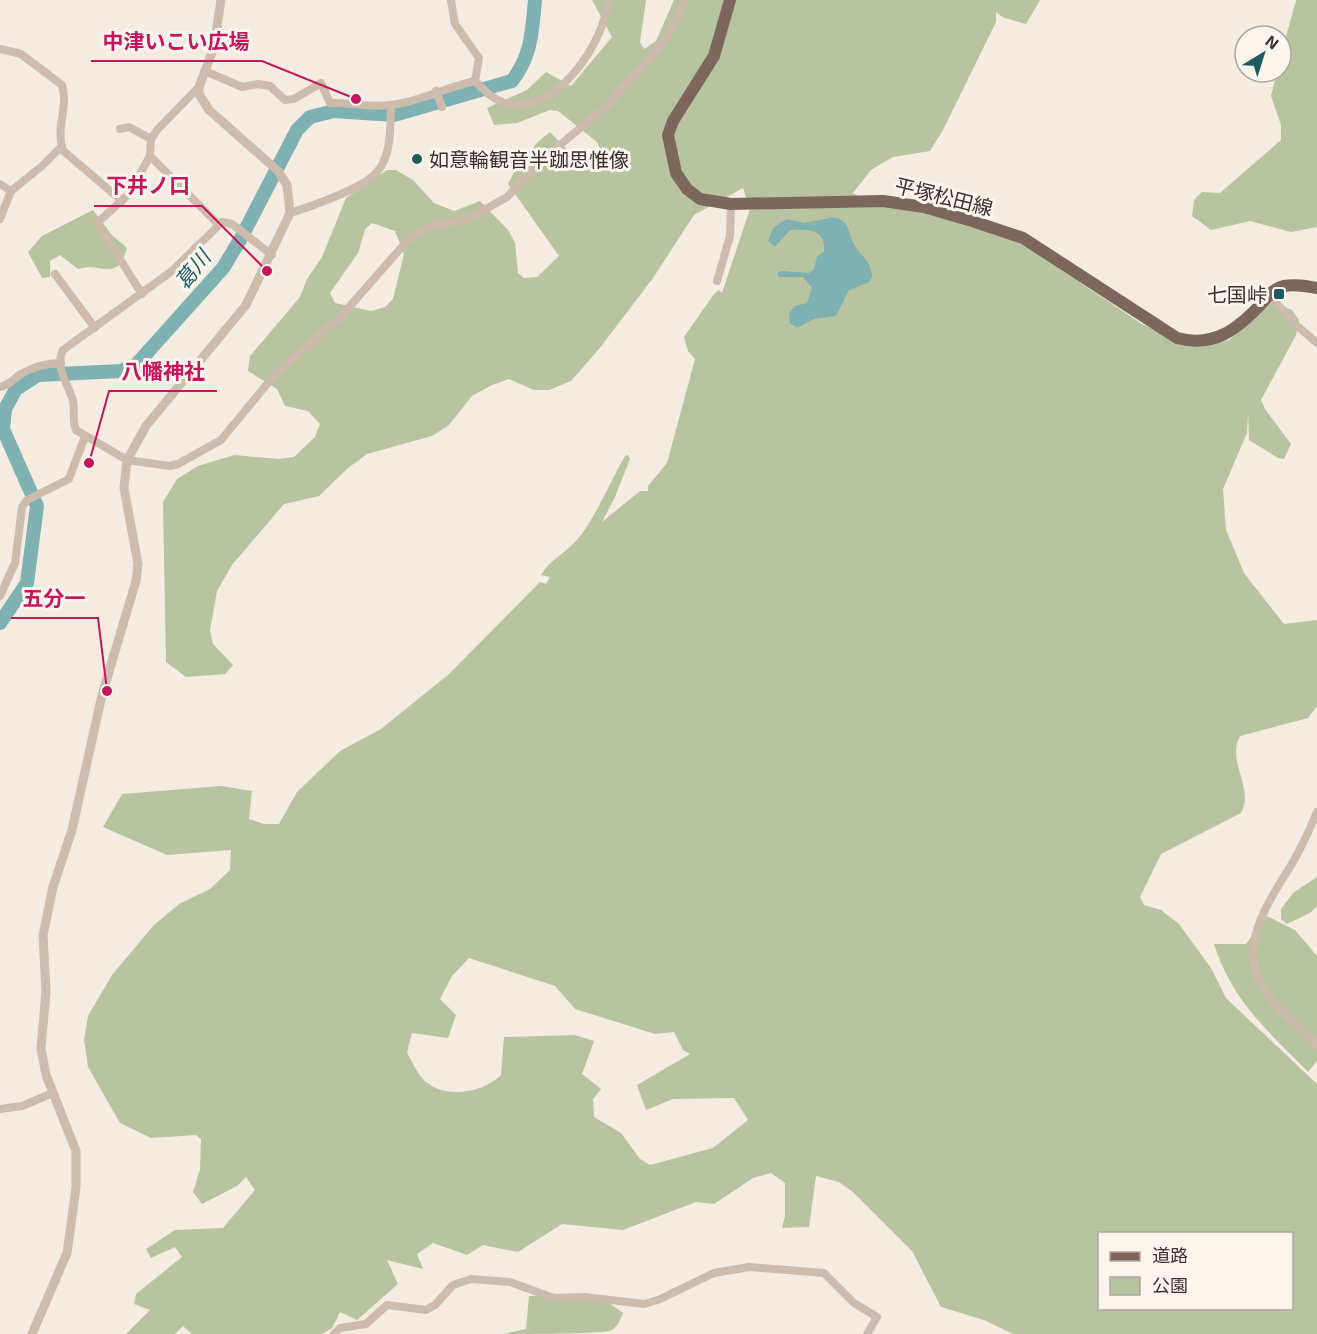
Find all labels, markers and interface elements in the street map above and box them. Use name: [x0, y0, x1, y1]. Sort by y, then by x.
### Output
callout: 中津いこい広場: [91, 22, 262, 61]
north arrow: [1233, 24, 1293, 84]
text: 中津いこい広場: [103, 28, 250, 53]
text: N: [1262, 31, 1283, 53]
place label: 如意輪観音半跏思惟像: [429, 147, 629, 171]
marker: 如意輪観音半跏思惟像: [410, 152, 424, 166]
callout: 下井ノ口: [94, 167, 202, 206]
text: 下井ノ口: [106, 172, 190, 197]
street label: 平塚松田線: [893, 172, 995, 220]
water label: 葛川: [169, 243, 216, 293]
place label: 七国峠: [1207, 282, 1267, 306]
marker: 七国峠: [1272, 287, 1286, 301]
callout: 八幡神社: [109, 352, 217, 391]
text: 八幡神社: [121, 358, 205, 383]
callout: 五分一: [11, 579, 98, 618]
text: 五分一: [23, 585, 86, 610]
legend: [1098, 1232, 1293, 1310]
text: 道路: [1152, 1244, 1188, 1266]
text: 公園: [1152, 1274, 1188, 1296]

